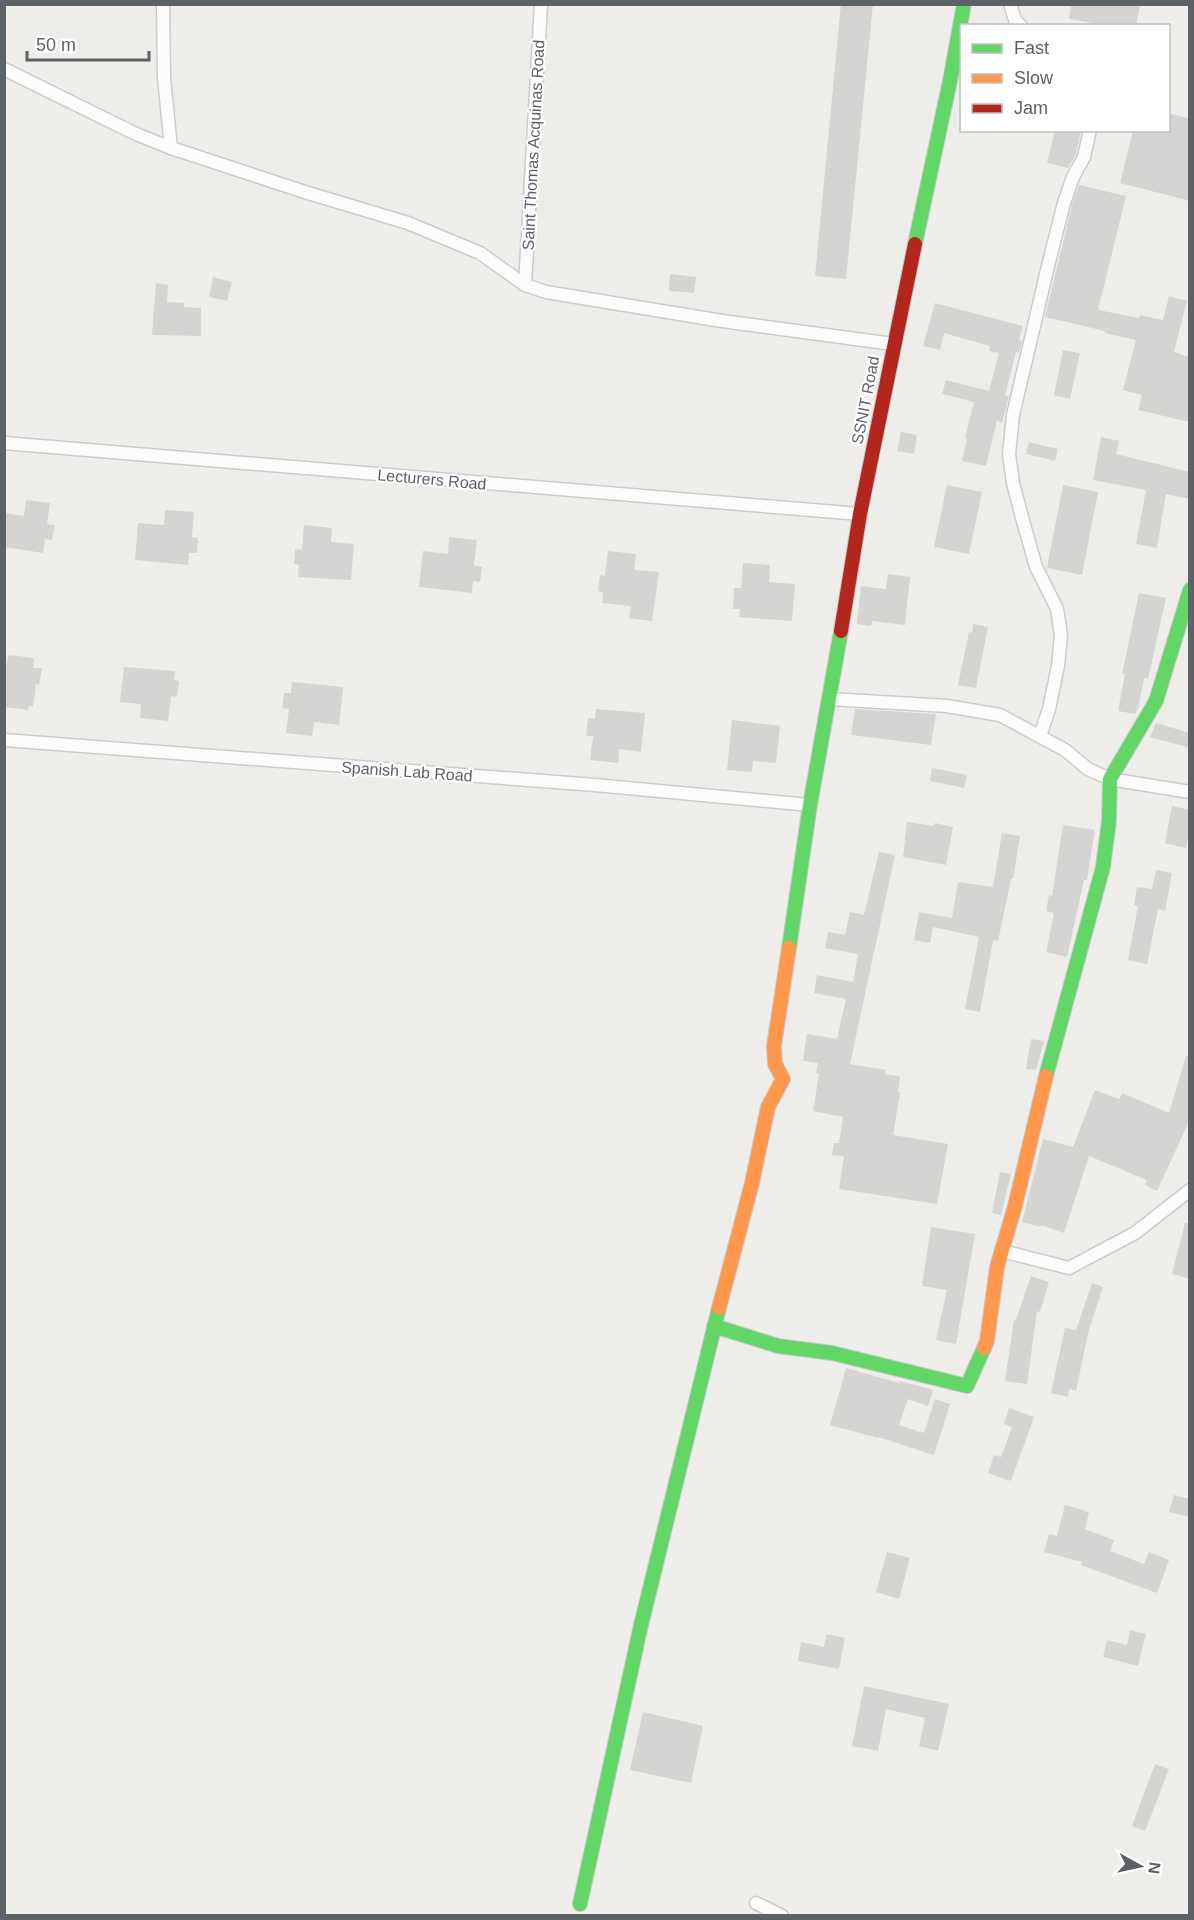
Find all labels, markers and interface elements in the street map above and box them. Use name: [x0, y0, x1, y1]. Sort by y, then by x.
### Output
scale bar: [27, 24, 148, 62]
legend: [960, 24, 1170, 132]
text: 50 m: [36, 35, 76, 55]
text: Fast: [1014, 38, 1049, 58]
street label: Saint Thomas Acquinas Road: [520, 39, 547, 251]
text: Slow: [1014, 68, 1054, 88]
text: Jam: [1014, 98, 1048, 118]
street label: SSNIT Road: [849, 355, 882, 446]
street label: Lecturers Road: [377, 466, 487, 493]
street label: Spanish Lab Road: [341, 758, 473, 785]
north arrow: [1110, 1836, 1170, 1896]
text: N: [1145, 1861, 1164, 1875]

